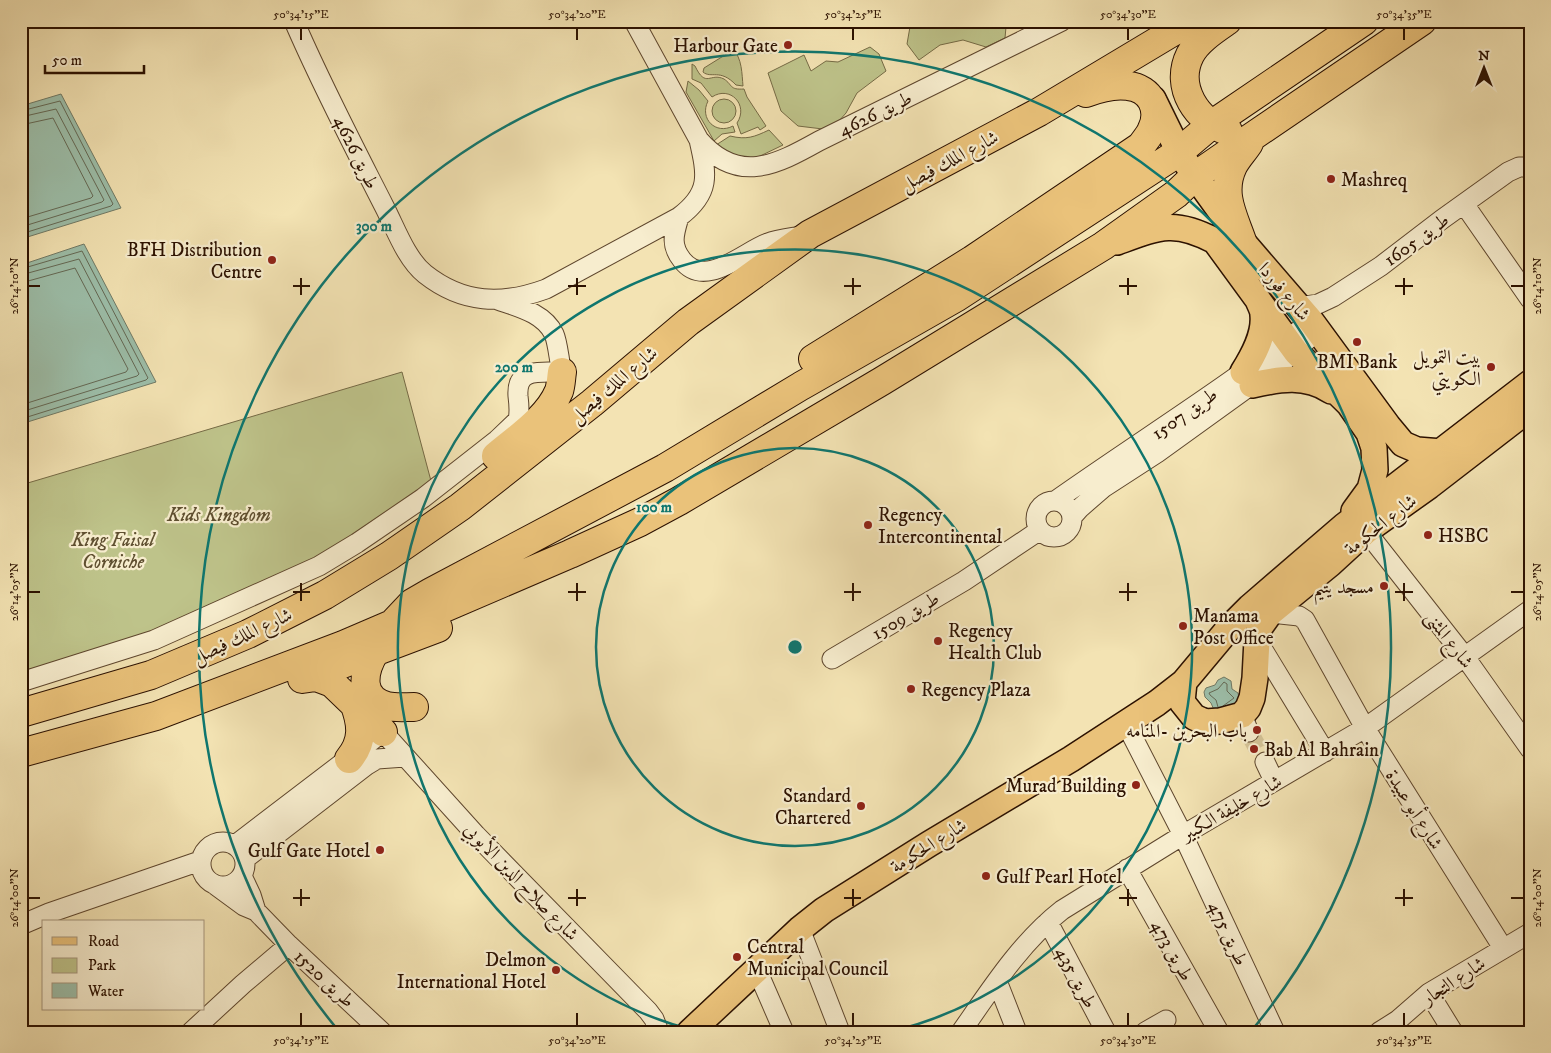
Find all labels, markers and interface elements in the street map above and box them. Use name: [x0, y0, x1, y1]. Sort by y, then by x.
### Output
text: 50°34'15"E: [273, 7, 329, 22]
text: 50°34'20"E: [548, 7, 606, 22]
text: 50°34'25"E: [825, 7, 882, 22]
text: 50°34'30"E: [1100, 7, 1157, 22]
text: 50°34'35"E: [1376, 7, 1432, 22]
place label: Harbour Gate: [673, 35, 778, 58]
marker: Harbour Gate: [782, 39, 794, 51]
scale bar: [45, 42, 144, 74]
north arrow: [1458, 42, 1508, 92]
text: N: [1478, 47, 1490, 65]
text: 50 m: [52, 51, 82, 70]
street label: طريق 4626: [835, 87, 916, 142]
street label: طريق 4626: [328, 112, 383, 193]
street label: شارع الملك فيصل: [897, 126, 1004, 199]
place label: Mashreq: [1341, 169, 1408, 193]
marker: Mashreq: [1325, 173, 1337, 185]
street label: طريق 1605: [1380, 209, 1454, 272]
text: 300 m: [356, 217, 393, 236]
place label: BFH Distribution Centre: [127, 239, 262, 284]
marker: BFH Distribution Centre: [266, 254, 278, 266]
text: 26°14'10"N: [7, 257, 22, 315]
text: 26°14'10"N: [1530, 257, 1545, 315]
street label: شارع فوردا: [1250, 258, 1315, 328]
marker: BMI Bank: [1351, 336, 1363, 348]
street label: شارع الملك فيصل: [565, 342, 664, 431]
place label: بيت التمويل الكويتي: [1413, 346, 1481, 396]
place label: BMI Bank: [1317, 351, 1398, 374]
text: 200 m: [495, 358, 534, 377]
marker: بيت التمويل الكويتي: [1485, 361, 1497, 373]
street label: طريق 1507: [1147, 383, 1222, 445]
street label: شارع الحكومة: [1340, 490, 1424, 563]
text: 100 m: [636, 498, 673, 517]
park label: Kids Kingdom: [166, 504, 271, 527]
place label: Regency Intercontinental: [878, 504, 1003, 549]
marker: Regency Intercontinental: [862, 519, 874, 531]
place label: HSBC: [1438, 525, 1489, 548]
park label: King Faisal Corniche: [70, 529, 157, 574]
marker: HSBC: [1422, 529, 1434, 541]
text: 26°14'05"N: [7, 563, 22, 621]
text: 26°14'05"N: [1530, 563, 1545, 621]
place label: مسجد يتيم: [1313, 576, 1374, 606]
marker: مسجد يتيم: [1378, 580, 1390, 592]
street label: طريق 1509: [868, 587, 944, 645]
street label: شارع الملك فيصل: [189, 603, 297, 672]
place label: Manama Post Office: [1193, 605, 1274, 650]
street label: شارع المثنى: [1417, 606, 1478, 675]
place label: Regency Health Club: [948, 620, 1042, 665]
marker: Manama Post Office: [1177, 620, 1189, 632]
marker: Regency Health Club: [932, 635, 944, 647]
centre of rings: [786, 638, 804, 656]
place label: Regency Plaza: [921, 679, 1031, 702]
marker: Regency Plaza: [905, 683, 917, 695]
place label: باب البحرين -المنامه: [1126, 720, 1247, 743]
marker: باب البحرين -المنامه: [1251, 724, 1263, 736]
place label: Bab Al Bahrain: [1264, 739, 1379, 762]
marker: Bab Al Bahrain: [1248, 743, 1260, 755]
street label: شارع أبو عبيدة: [1378, 764, 1449, 856]
street label: شارع خليفة الكبير: [1176, 770, 1288, 850]
place label: Murad Building: [1006, 775, 1127, 798]
marker: Murad Building: [1130, 779, 1142, 791]
place label: Standard Chartered: [775, 785, 852, 830]
marker: Standard Chartered: [855, 800, 867, 812]
street label: شارع الحكومة: [886, 814, 973, 881]
street label: شارع صلاح الدين الأيوبي: [455, 816, 585, 949]
place label: Gulf Gate Hotel: [248, 840, 370, 863]
marker: Gulf Gate Hotel: [374, 844, 386, 856]
place label: Gulf Pearl Hotel: [996, 866, 1123, 889]
text: 26°14'00"N: [7, 868, 22, 928]
text: 26°14'00"N: [1530, 868, 1545, 928]
marker: Gulf Pearl Hotel: [980, 870, 992, 882]
street label: طريق 475: [1203, 898, 1253, 970]
street label: طريق 473: [1146, 916, 1198, 985]
legend: [42, 920, 205, 1010]
text: Road: [88, 932, 120, 951]
place label: Central Municipal Council: [747, 936, 889, 981]
street label: طريق 435: [1050, 943, 1101, 1012]
street label: طريق 1520: [289, 945, 359, 1013]
place label: Delmon International Hotel: [397, 949, 546, 994]
marker: Central Municipal Council: [731, 951, 743, 963]
street label: شارع التجار: [1416, 952, 1492, 1014]
text: Park: [88, 956, 117, 975]
marker: Delmon International Hotel: [550, 964, 562, 976]
text: Water: [87, 982, 124, 1001]
text: 50°34'15"E: [273, 1033, 329, 1048]
text: 50°34'20"E: [548, 1033, 606, 1048]
text: 50°34'25"E: [825, 1033, 882, 1048]
text: 50°34'30"E: [1100, 1033, 1157, 1048]
text: 50°34'35"E: [1376, 1033, 1432, 1048]

